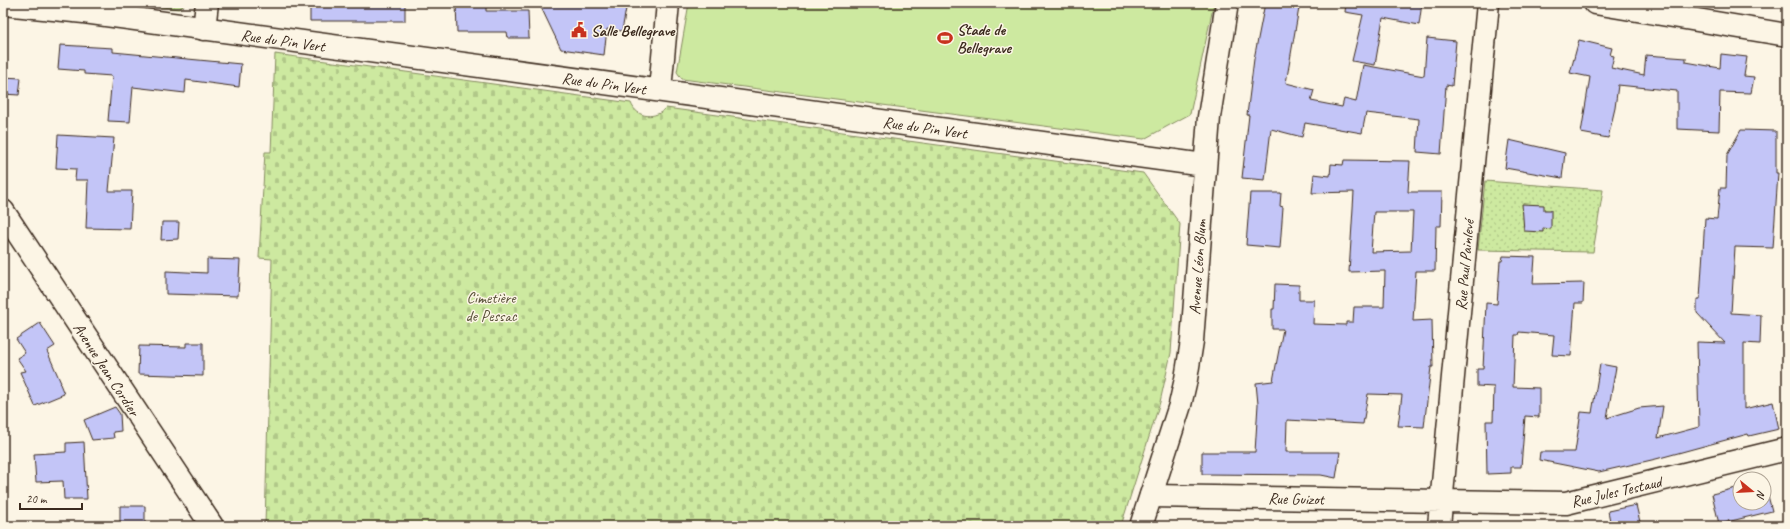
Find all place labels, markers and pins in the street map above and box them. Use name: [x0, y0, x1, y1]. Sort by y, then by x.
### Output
place label: Stade de Bellegrave: [957, 20, 1012, 58]
public building icon: Salle Bellegrave: [570, 21, 588, 39]
place label: Salle Bellegrave: [591, 21, 676, 41]
sports icon: Stade de Bellegrave: [936, 29, 954, 47]

